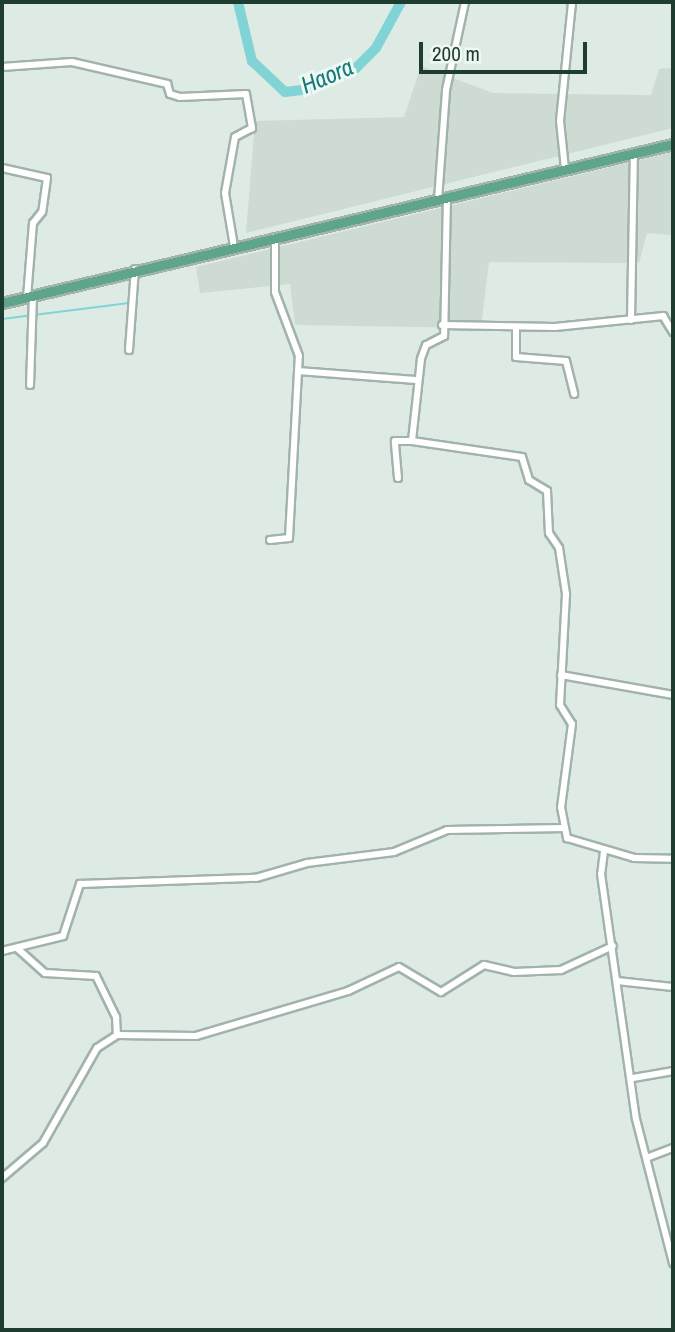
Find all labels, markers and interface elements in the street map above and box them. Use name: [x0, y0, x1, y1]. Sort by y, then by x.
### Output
scale bar: [423, 28, 591, 72]
text: 200 m: [432, 39, 480, 68]
water label: Haora: [297, 52, 357, 100]

